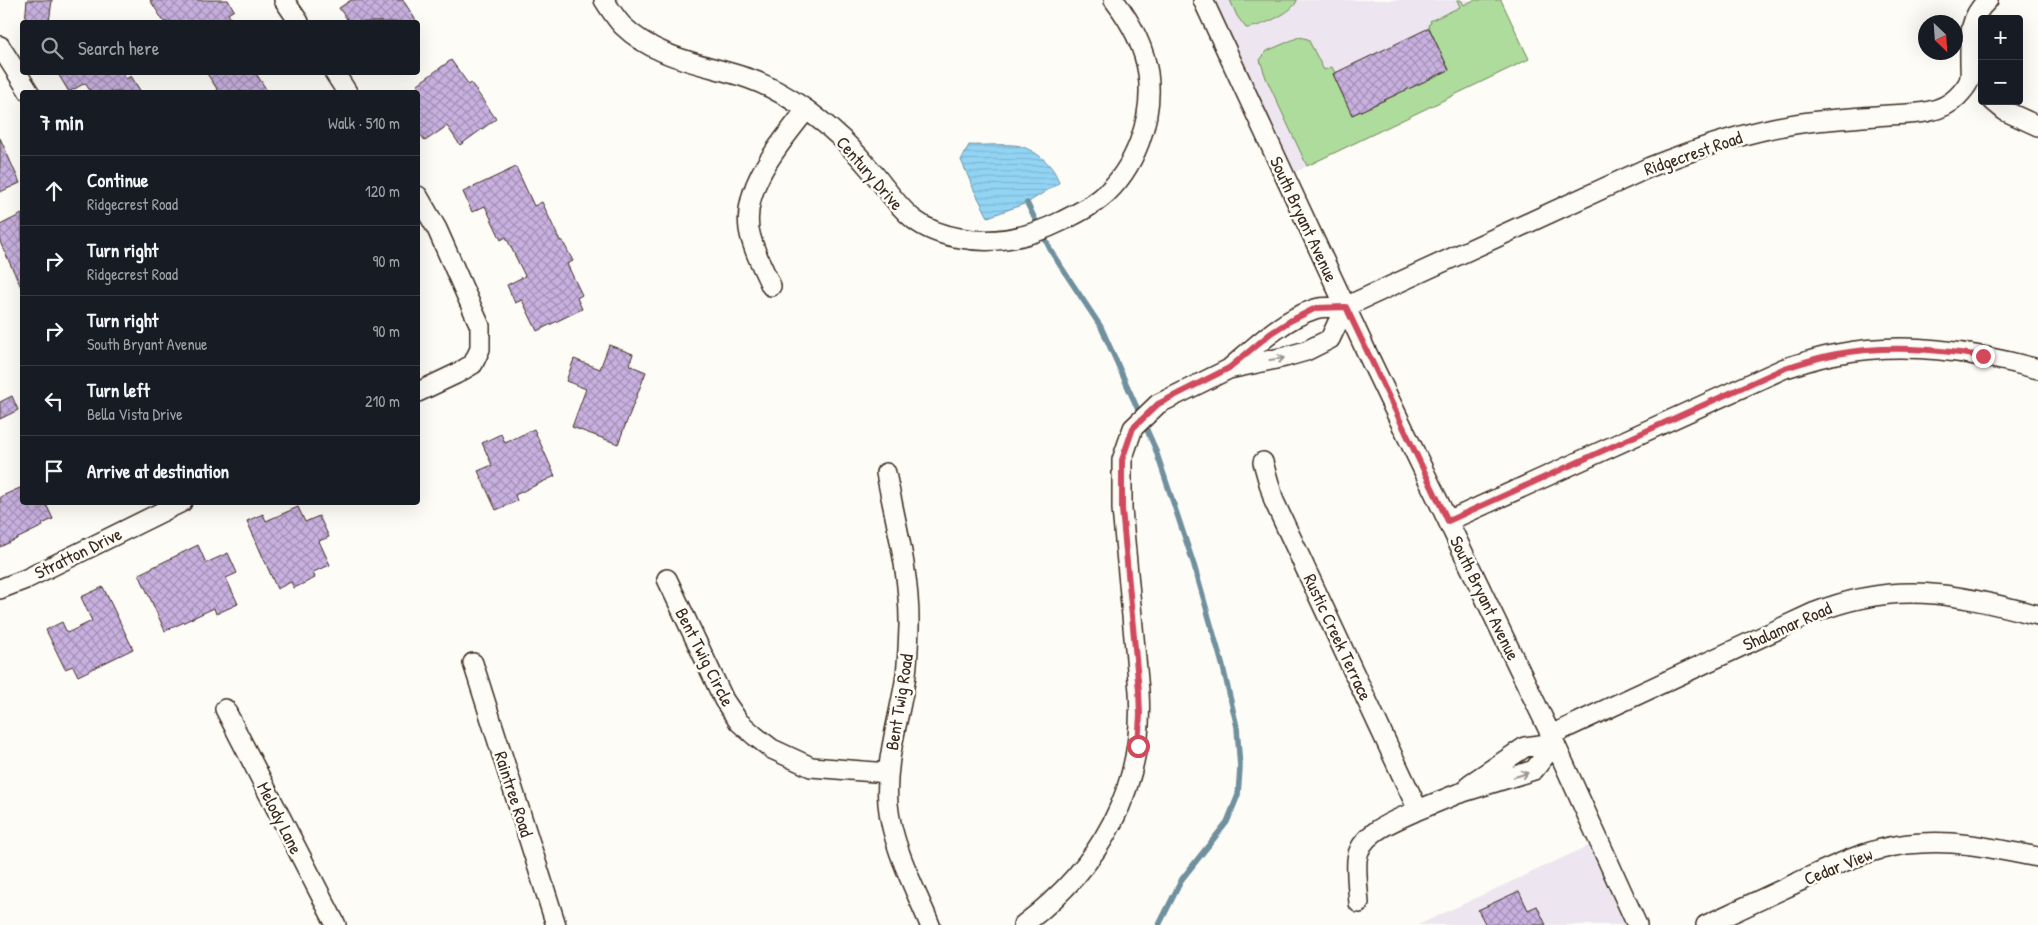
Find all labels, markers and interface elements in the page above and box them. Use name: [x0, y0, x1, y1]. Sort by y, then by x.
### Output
north arrow: [1918, 15, 1963, 60]
map controls: [1978, 15, 2023, 105]
button: +: [1978, 15, 2023, 60]
search box: [20, 20, 420, 75]
icon: search: [38, 34, 66, 62]
text: Search here: [78, 35, 159, 61]
button: −: [1978, 60, 2023, 105]
text: 7 min: [40, 108, 84, 137]
text: Walk · 510 m: [328, 112, 400, 134]
street label: Ridgecrest Road: [1641, 125, 1745, 181]
street label: Century Drive: [831, 130, 909, 216]
street label: South Bryant Avenue: [1264, 152, 1344, 286]
text: Continue: [87, 167, 148, 193]
icon: ahead: [40, 177, 68, 205]
text: 120 m: [365, 180, 400, 202]
text: Ridgecrest Road: [87, 193, 178, 215]
text: Turn right: [87, 237, 158, 263]
icon: right: [40, 247, 68, 275]
text: 90 m: [372, 250, 400, 272]
text: Ridgecrest Road: [87, 263, 178, 285]
text: Turn right: [87, 307, 158, 333]
icon: right: [40, 317, 68, 345]
text: 90 m: [372, 320, 400, 342]
text: South Bryant Avenue: [87, 333, 207, 355]
route end: [1972, 345, 1995, 368]
one-way arrow: [1268, 353, 1284, 363]
text: Turn left: [87, 377, 150, 403]
icon: left: [40, 387, 68, 415]
text: 210 m: [365, 390, 400, 412]
text: Bella Vista Drive: [87, 403, 183, 425]
icon: arrive: [40, 457, 68, 485]
text: Arrive at destination: [87, 458, 229, 484]
street label: Stratton Drive: [30, 521, 126, 585]
street label: South Bryant Avenue: [1444, 532, 1526, 664]
street label: Rustic Creek Terrace: [1298, 570, 1378, 704]
street label: Shalamar Road: [1739, 595, 1835, 657]
street label: Bent Twig Circle: [669, 603, 741, 711]
street label: Bent Twig Road: [879, 652, 919, 752]
route start: [1127, 735, 1150, 758]
street label: Raintree Road: [488, 748, 540, 840]
one-way arrow: [1512, 769, 1528, 779]
street label: Melody Lane: [251, 778, 309, 858]
street label: Cedar View: [1800, 841, 1876, 891]

